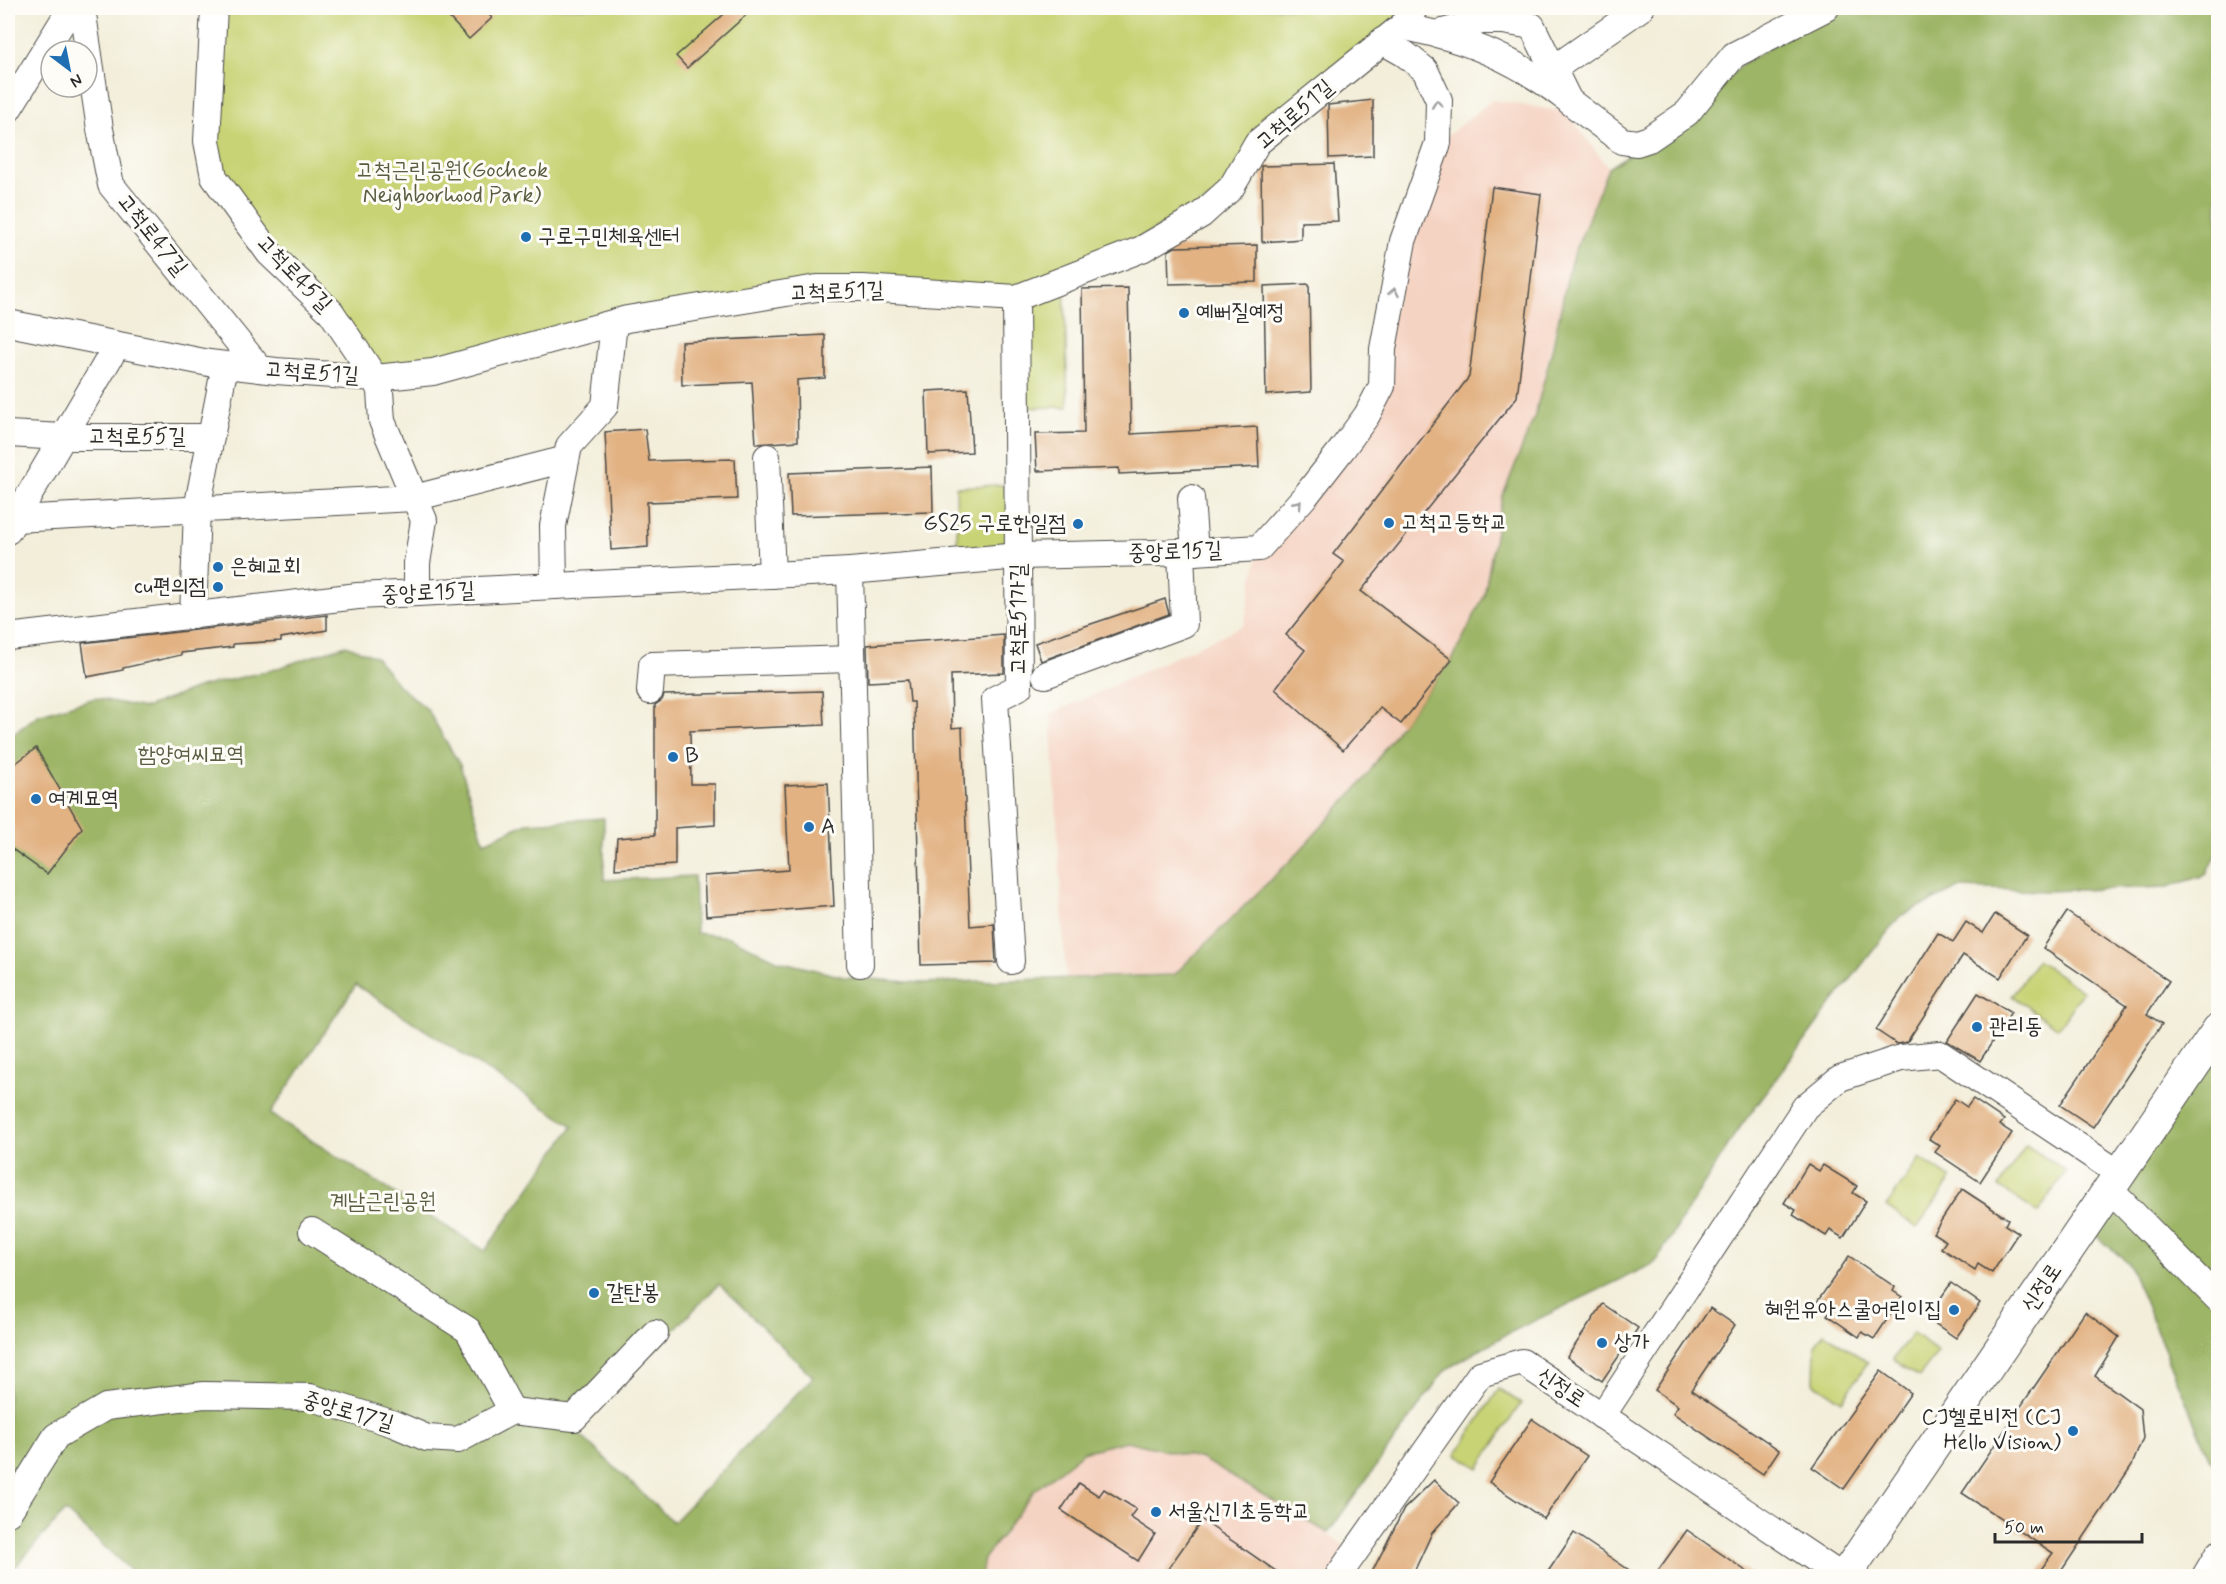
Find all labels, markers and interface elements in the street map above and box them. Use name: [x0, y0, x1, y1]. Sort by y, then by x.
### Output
north arrow: [39, 39, 99, 99]
text: N: [66, 69, 86, 92]
street label: 고척로51길: [1250, 73, 1340, 156]
one-way arrow: [1432, 99, 1444, 109]
park label: 고척근린공원(Gocheok Neighborhood Park): [356, 157, 548, 211]
street label: 고척로47길: [111, 189, 194, 282]
place label: 구로구민체육센터: [538, 223, 680, 251]
street label: 고척로45길: [250, 229, 338, 319]
marker: 구로구민체육센터: [519, 230, 533, 244]
street label: 고척로51길: [790, 276, 885, 308]
one-way arrow: [1387, 287, 1400, 297]
place label: 예뻐질예정: [1196, 299, 1285, 327]
marker: 예뻐질예정: [1177, 306, 1191, 320]
street label: 고척로51길: [264, 356, 360, 390]
street label: 고척로55길: [88, 423, 186, 451]
one-way arrow: [1291, 500, 1302, 511]
place label: 고척고등학교: [1401, 509, 1507, 537]
place label: GS25 구로한일점: [923, 510, 1066, 538]
marker: 고척고등학교: [1382, 516, 1396, 530]
marker: GS25 구로한일점: [1071, 517, 1085, 531]
street label: 중앙로15길: [1128, 536, 1223, 568]
place label: 은혜교회: [230, 553, 301, 581]
marker: 은혜교회: [211, 560, 225, 574]
street label: 고척로51가길: [1005, 563, 1033, 675]
place label: cu편의점: [134, 573, 206, 601]
street label: 중앙로15길: [380, 577, 476, 609]
marker: cu편의점: [211, 580, 225, 594]
park label: 함양여씨묘역: [138, 741, 244, 769]
place label: B: [685, 743, 699, 771]
marker: B: [666, 750, 680, 764]
place label: 여계묘역: [48, 785, 119, 813]
marker: 여계묘역: [29, 792, 43, 806]
place label: A: [821, 813, 835, 841]
marker: A: [802, 820, 816, 834]
place label: 관리동: [1989, 1013, 2042, 1041]
marker: 관리동: [1970, 1020, 1984, 1034]
park label: 계남근린공원: [330, 1188, 436, 1216]
street label: 신정로: [2016, 1258, 2068, 1318]
place label: 갈탄봉: [606, 1279, 659, 1307]
marker: 갈탄봉: [587, 1286, 601, 1300]
place label: 혜원유아스쿨어린이집: [1765, 1296, 1942, 1324]
marker: 혜원유아스쿨어린이집: [1947, 1303, 1961, 1317]
place label: 상가: [1614, 1329, 1650, 1357]
marker: 상가: [1595, 1336, 1609, 1350]
street label: 신정로: [1531, 1362, 1591, 1414]
street label: 중앙로17길: [299, 1386, 397, 1438]
place label: CJ헬로비전 (CJ Hello Vision): [1922, 1404, 2061, 1457]
marker: CJ헬로비전 (CJ Hello Vision): [2066, 1424, 2080, 1438]
place label: 서울신기초등학교: [1168, 1498, 1310, 1526]
marker: 서울신기초등학교: [1149, 1505, 1163, 1519]
scale bar: [1995, 1506, 2142, 1544]
text: 50 m: [2004, 1516, 2044, 1540]

